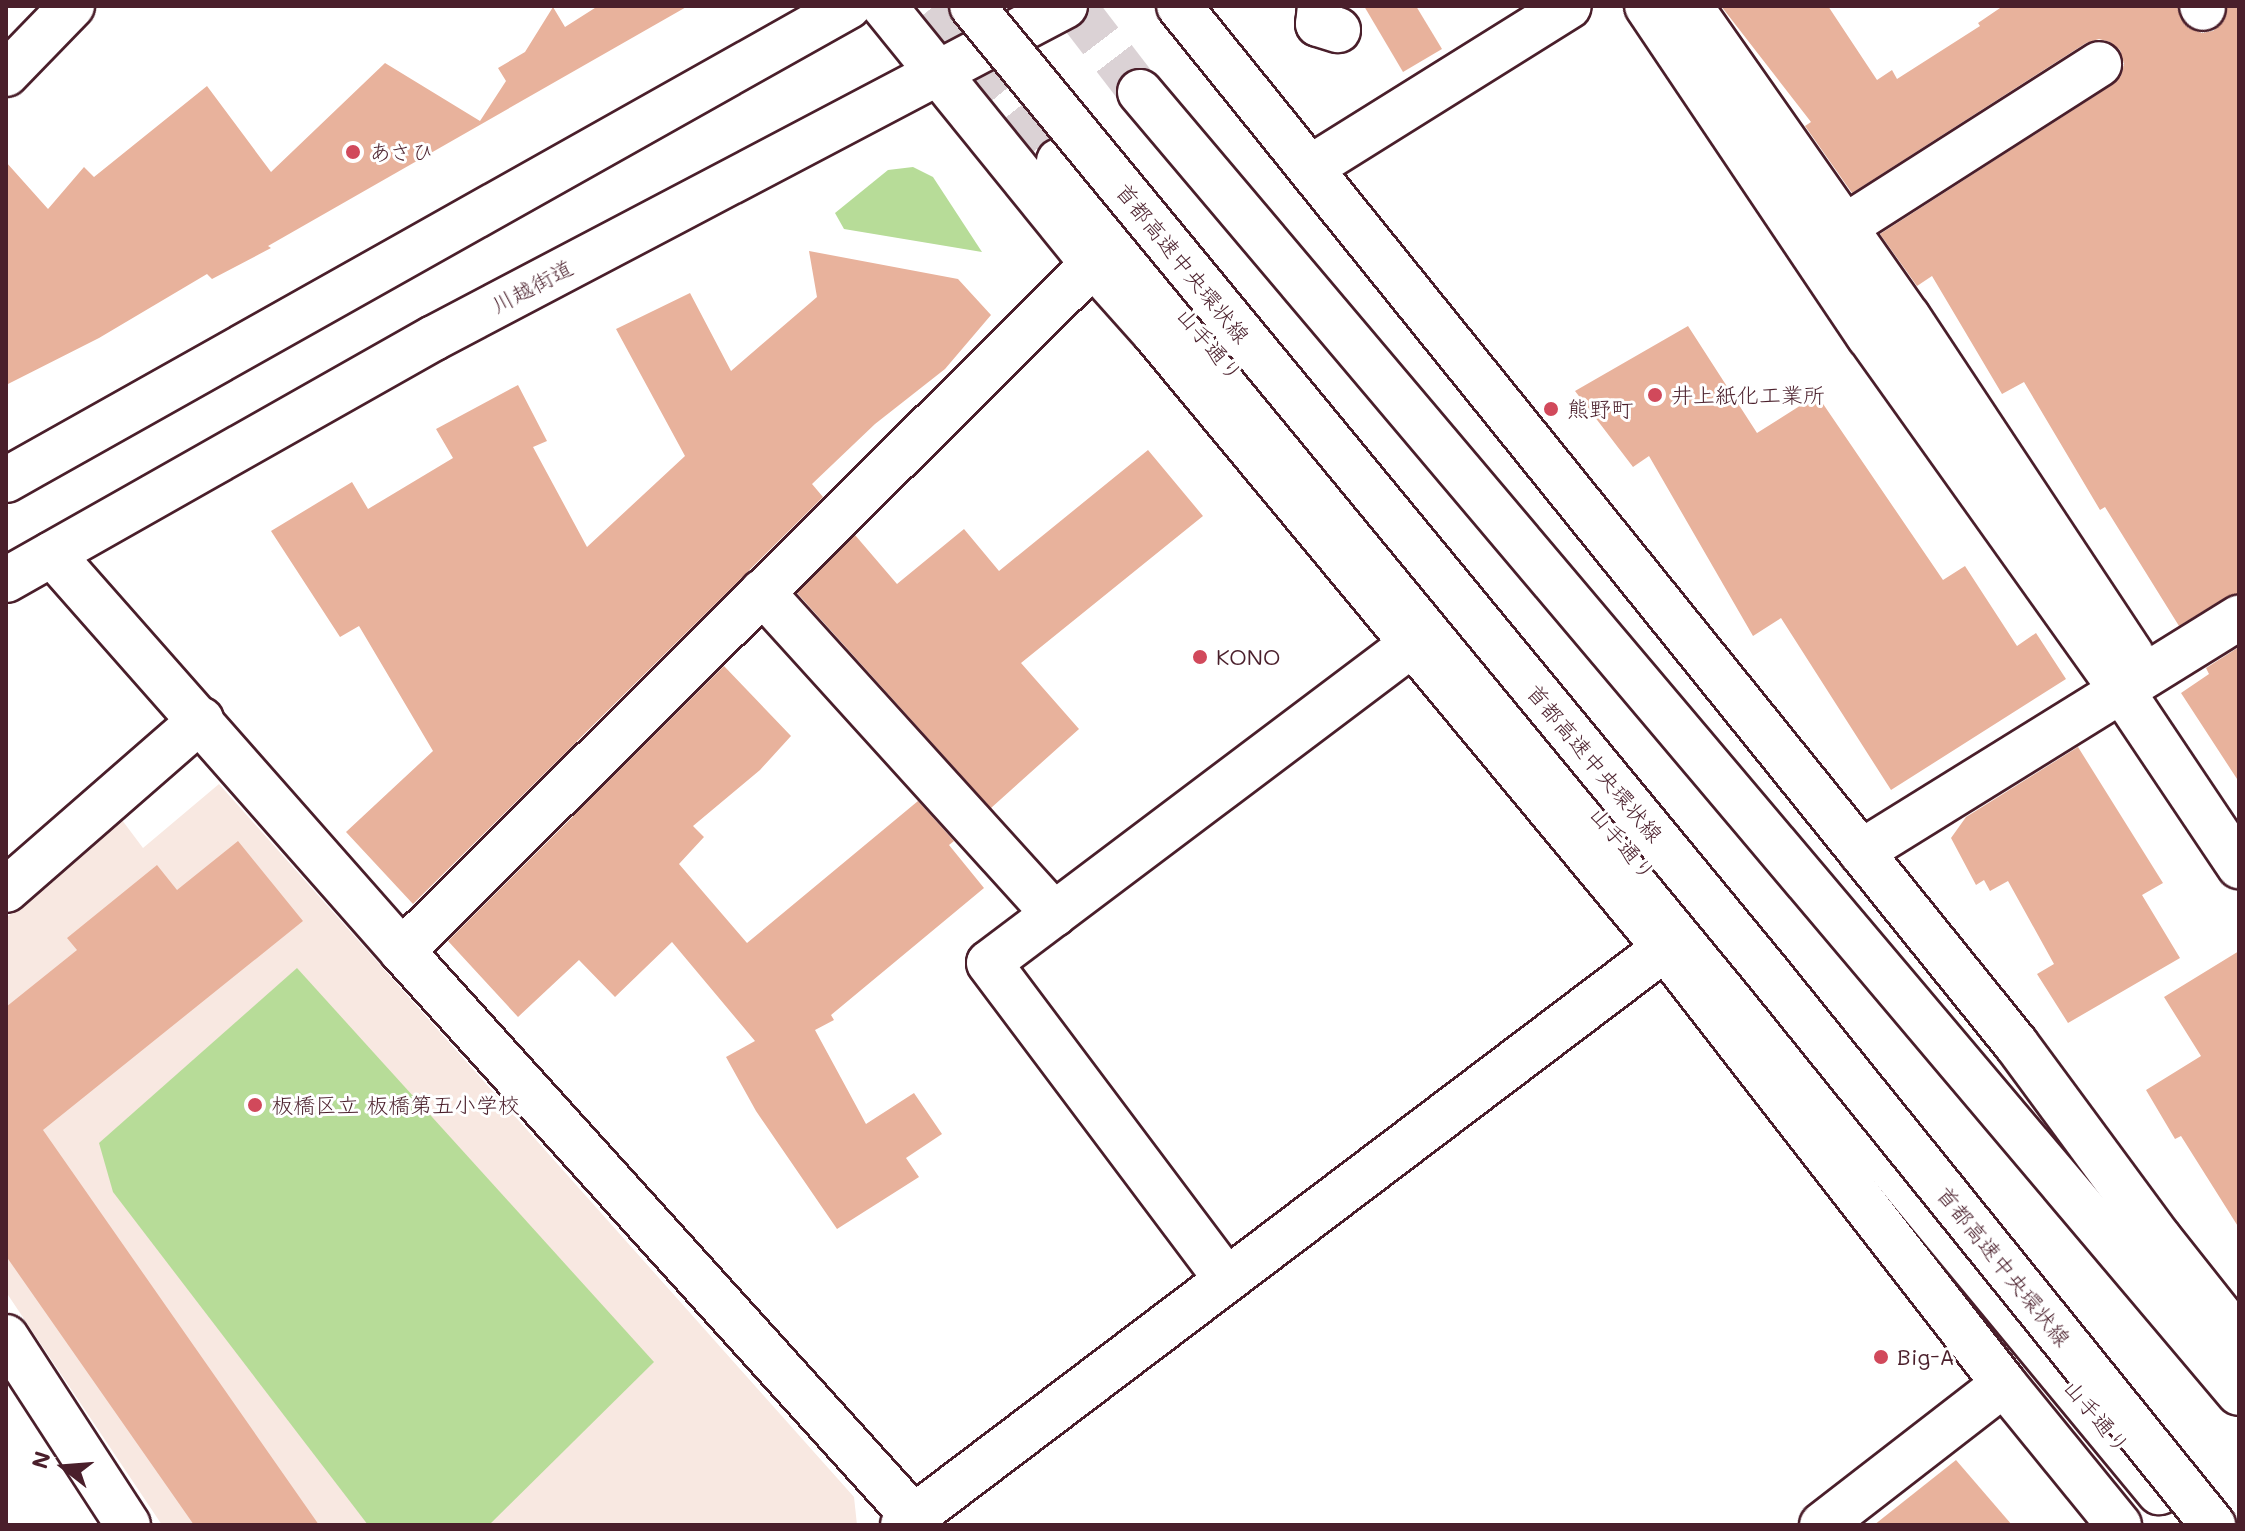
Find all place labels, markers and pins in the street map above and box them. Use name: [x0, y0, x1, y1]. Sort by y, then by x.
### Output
place label: あさひ: [369, 139, 435, 165]
marker: あさひ: [344, 143, 362, 161]
place label: 井上紙化工業所: [1671, 382, 1825, 408]
marker: 井上紙化工業所: [1646, 386, 1664, 404]
place label: 熊野町: [1567, 396, 1633, 422]
marker: 熊野町: [1542, 400, 1560, 418]
place label: KONO: [1216, 644, 1280, 670]
marker: KONO: [1191, 648, 1209, 666]
place label: 板橋区立 板橋第五小学校: [271, 1092, 520, 1118]
marker: 板橋区立 板橋第五小学校: [246, 1096, 264, 1114]
place label: Big-A: [1897, 1344, 1955, 1370]
marker: Big-A: [1872, 1348, 1890, 1366]

